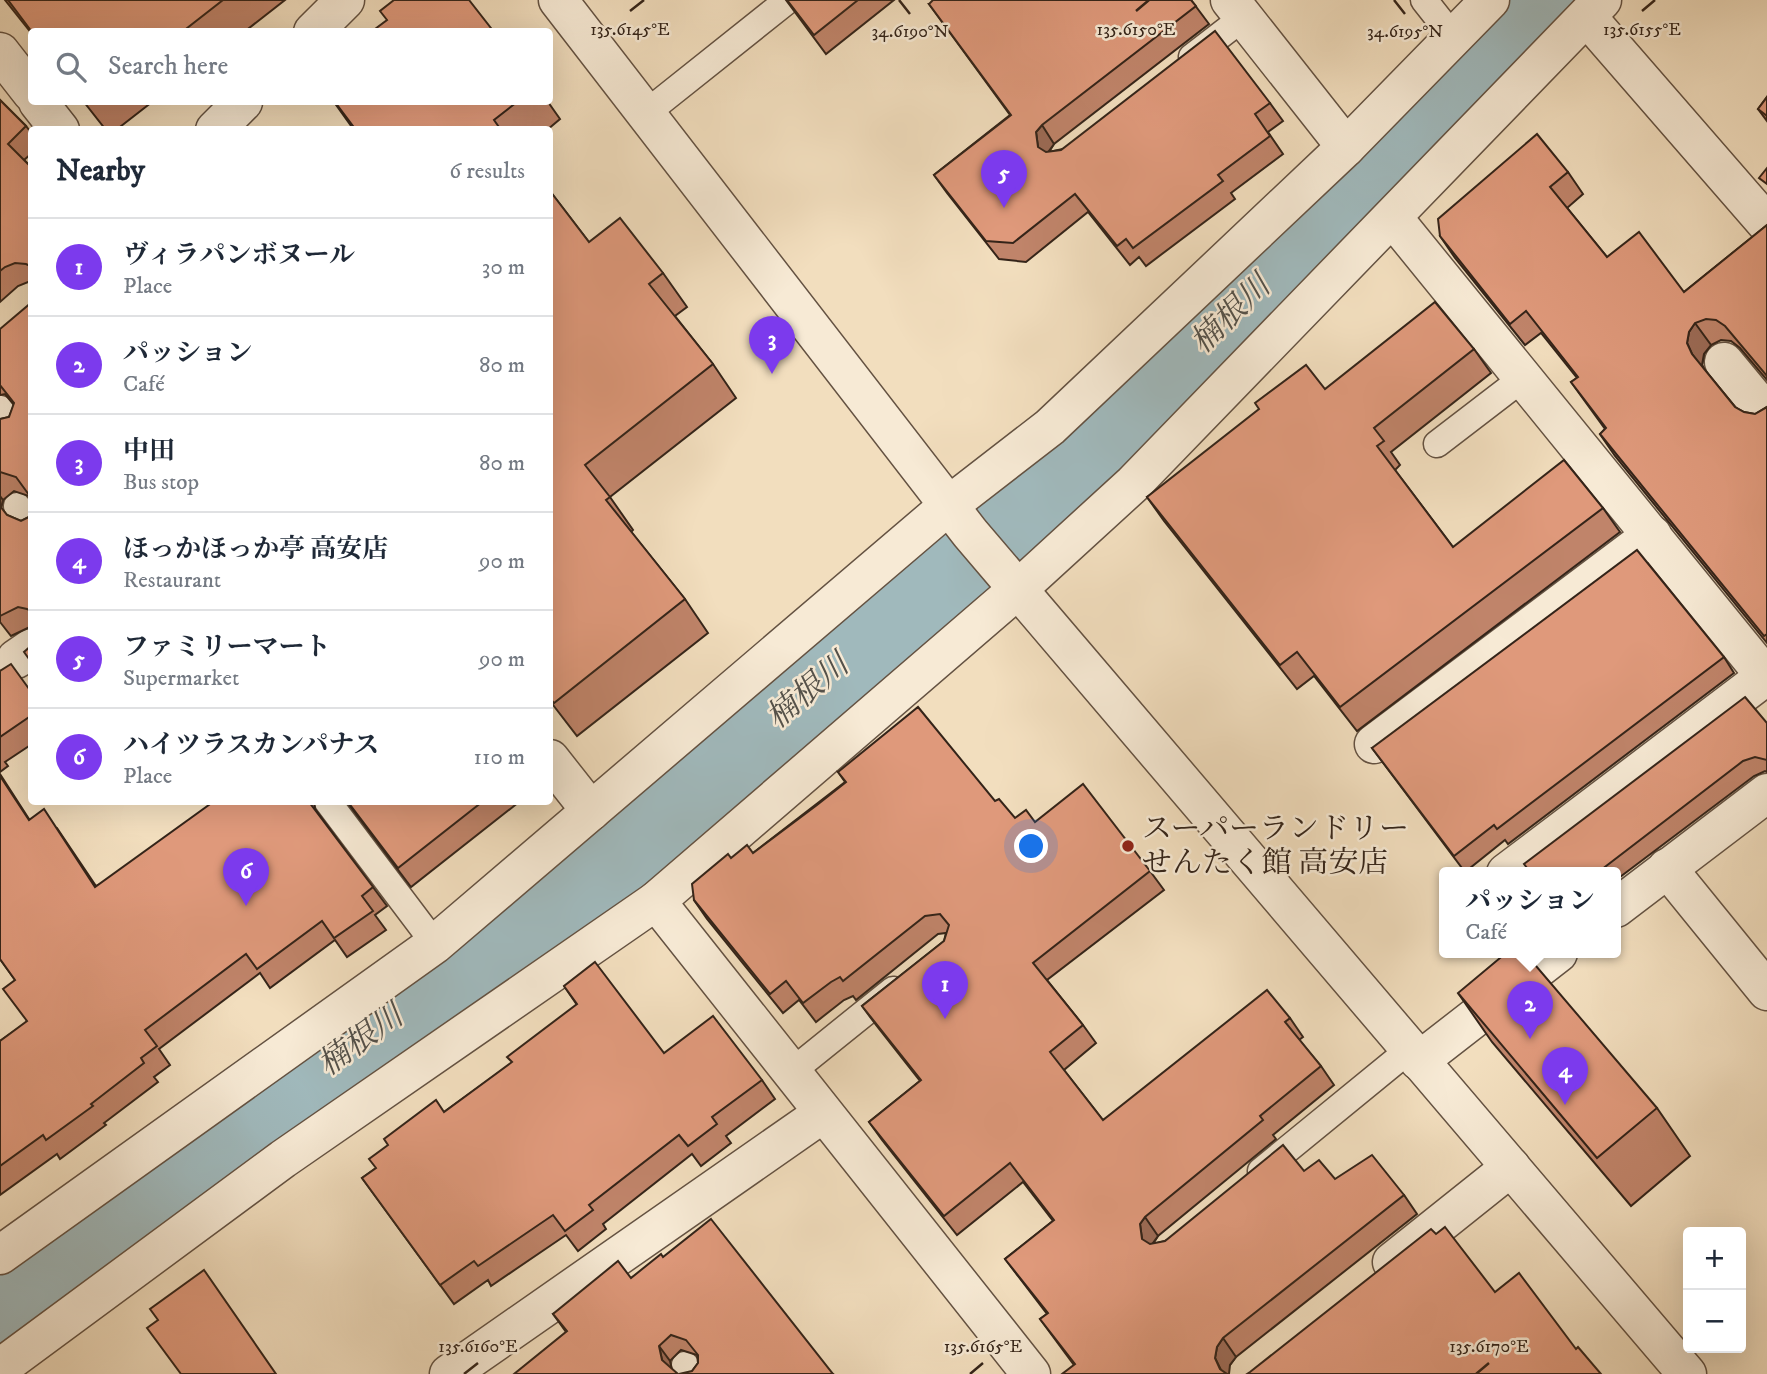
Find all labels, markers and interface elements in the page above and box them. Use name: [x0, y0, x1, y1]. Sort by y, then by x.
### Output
text: 135.6145°E: [590, 19, 670, 41]
text: 135.6150°E: [1097, 19, 1176, 41]
text: 135.6155°E: [1603, 19, 1681, 41]
text: 34.6190°N: [872, 21, 949, 43]
text: 34.6195°N: [1367, 21, 1443, 43]
search box: [28, 28, 553, 105]
icon: search: [52, 48, 90, 86]
text: Search here: [108, 50, 228, 83]
pin: 5: [981, 150, 1027, 208]
text: Nearby: [56, 153, 145, 190]
text: 6 results: [449, 157, 525, 186]
text: ヴィラパンボヌール: [123, 239, 355, 272]
text: 1: [75, 253, 83, 282]
text: 30 m: [482, 253, 525, 282]
water label: 楠根川: [1183, 265, 1282, 363]
text: Place: [123, 272, 172, 301]
pin: 3: [749, 316, 795, 374]
text: パッション: [123, 337, 252, 370]
text: 2: [73, 351, 85, 380]
text: 80 m: [479, 351, 525, 380]
text: Café: [123, 370, 165, 399]
text: 中田: [123, 435, 175, 468]
text: 3: [75, 449, 83, 478]
text: 80 m: [479, 449, 525, 478]
text: Bus stop: [123, 468, 199, 497]
text: ほっかほっか亭 高安店: [123, 533, 389, 566]
text: 4: [72, 547, 86, 576]
text: 90 m: [479, 547, 525, 576]
text: Restaurant: [123, 566, 221, 595]
text: ファミリーマート: [123, 631, 330, 664]
water label: 楠根川: [758, 644, 860, 738]
text: 5: [73, 645, 85, 674]
text: 90 m: [479, 645, 525, 674]
text: Supermarket: [123, 664, 239, 693]
text: ハイツラスカンパナス: [123, 729, 379, 762]
text: 6: [73, 743, 85, 772]
text: 110 m: [474, 743, 525, 772]
text: Place: [123, 762, 172, 791]
place label: スーパーランドリー せんたく館 高安店: [1142, 811, 1409, 882]
your location: [1014, 829, 1048, 863]
marker: スーパーランドリー せんたく館 高安店: [1120, 838, 1136, 854]
pin: 6: [223, 848, 269, 906]
popup: [1439, 867, 1621, 958]
text: パッション: [1465, 885, 1595, 918]
text: Café: [1465, 918, 1507, 947]
pin: 1: [922, 961, 968, 1019]
pin: 2: [1507, 981, 1553, 1039]
water label: 楠根川: [310, 995, 414, 1085]
pin: 4: [1542, 1047, 1588, 1105]
map controls: [1683, 1227, 1746, 1353]
button: +: [1683, 1227, 1746, 1290]
button: −: [1683, 1290, 1746, 1353]
text: 135.6160°E: [438, 1336, 518, 1358]
text: 135.6165°E: [944, 1336, 1023, 1358]
text: 135.6170°E: [1449, 1336, 1529, 1358]

